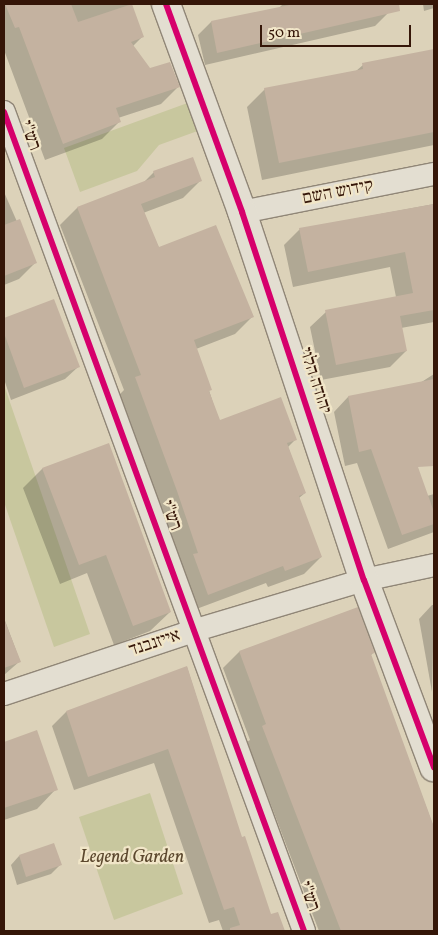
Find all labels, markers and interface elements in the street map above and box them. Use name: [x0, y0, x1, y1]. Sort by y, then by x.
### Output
scale bar: [263, 15, 414, 47]
text: 50 m: [268, 23, 300, 44]
street label: רש"י: [14, 118, 44, 154]
street label: קידוש השם: [301, 176, 375, 210]
street label: יהודה הלוי: [293, 345, 335, 417]
street label: רש"י: [155, 498, 185, 534]
street label: אייזנבנד: [127, 626, 183, 662]
park label: Legend Garden: [80, 847, 184, 869]
street label: רש"י: [293, 879, 323, 915]

